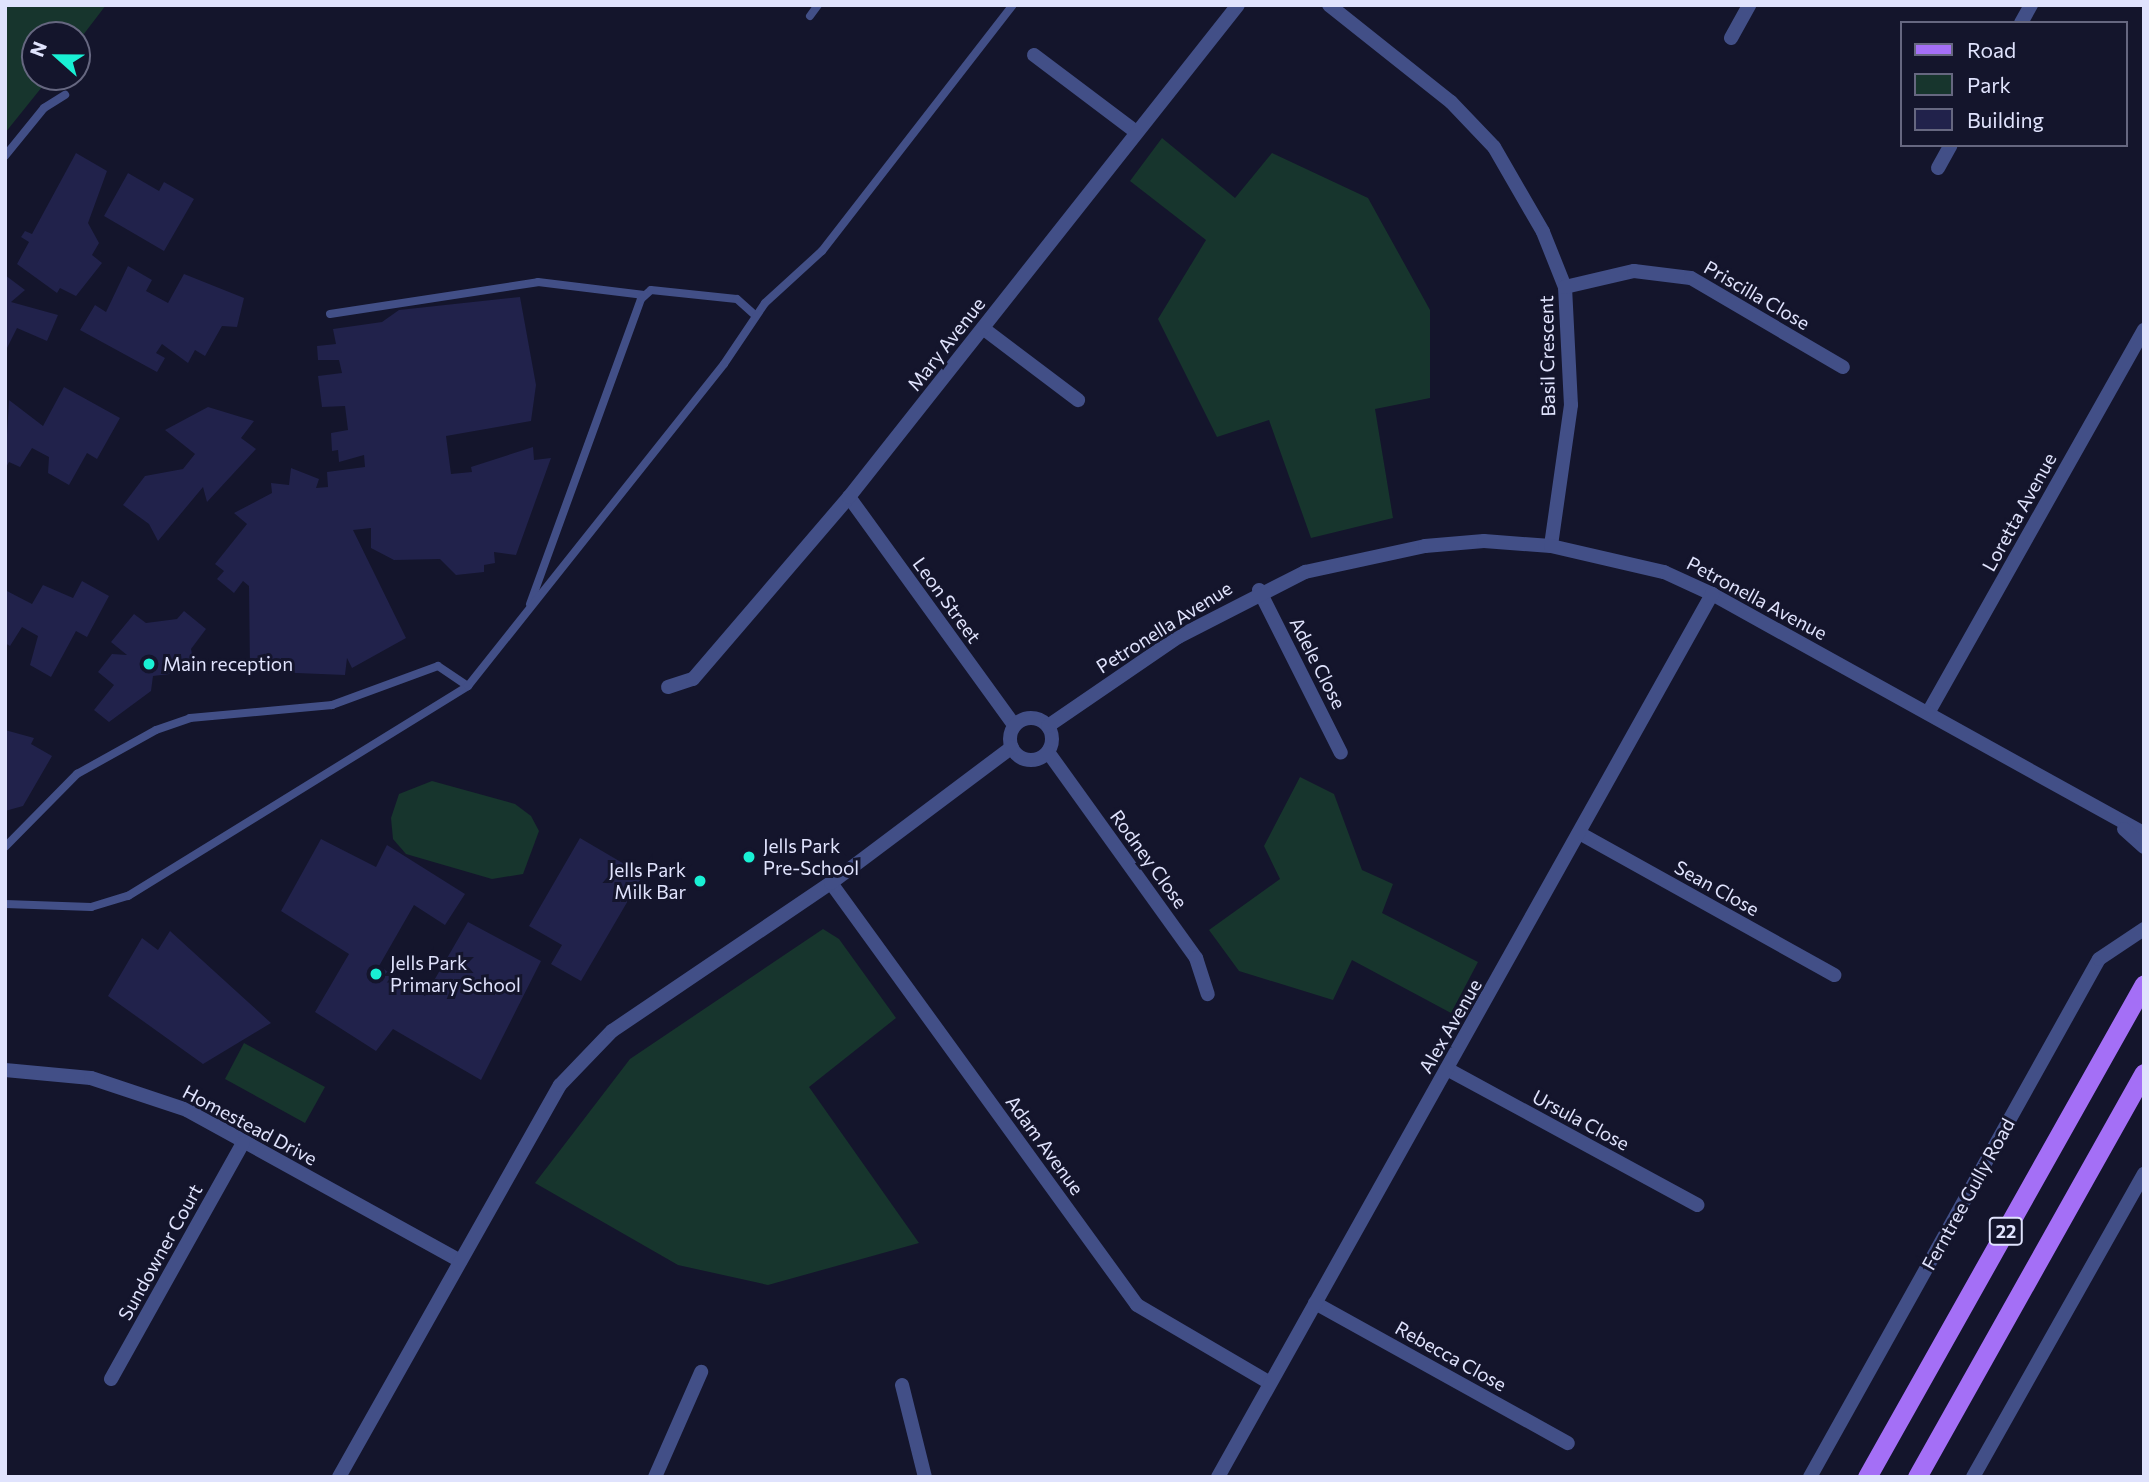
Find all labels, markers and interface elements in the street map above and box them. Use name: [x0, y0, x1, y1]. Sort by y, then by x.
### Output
north arrow: [21, 21, 91, 91]
legend: [1900, 21, 2128, 147]
text: Road: [1967, 37, 2016, 62]
text: N: [25, 38, 51, 60]
text: Park: [1967, 72, 2011, 97]
text: Building: [1967, 107, 2044, 132]
street label: Priscilla Close: [1700, 256, 1814, 334]
street label: Mary Avenue: [902, 293, 990, 395]
street label: Basil Crescent: [1535, 295, 1559, 417]
street label: Loretta Avenue: [1977, 449, 2061, 575]
street label: Petronella Avenue: [1683, 551, 1831, 645]
street label: Leon Street: [908, 553, 986, 647]
street label: Petronella Avenue: [1092, 576, 1236, 678]
street label: Adele Close: [1285, 613, 1351, 713]
place label: Main reception: [163, 653, 293, 675]
marker: Main reception: [141, 656, 157, 672]
street label: Rodney Close: [1106, 805, 1192, 913]
place label: Jells Park Pre-School: [763, 835, 859, 879]
marker: Jells Park Pre-School: [741, 849, 757, 865]
street label: Sean Close: [1671, 855, 1763, 921]
place label: Jells Park Milk Bar: [609, 859, 686, 903]
marker: Jells Park Milk Bar: [692, 873, 708, 889]
place label: Jells Park Primary School: [390, 952, 521, 996]
marker: Jells Park Primary School: [368, 966, 384, 982]
street label: Alex Avenue: [1414, 975, 1486, 1077]
street label: Homestead Drive: [179, 1080, 321, 1170]
street label: Ursula Close: [1529, 1085, 1633, 1155]
street label: Adam Avenue: [1001, 1091, 1089, 1199]
street label: Ferntree Gully Road: [1917, 1114, 2019, 1274]
street label: Sundowner Court: [113, 1180, 207, 1324]
road number: 22: [1988, 1216, 2024, 1246]
street label: Rebecca Close: [1391, 1316, 1511, 1396]

